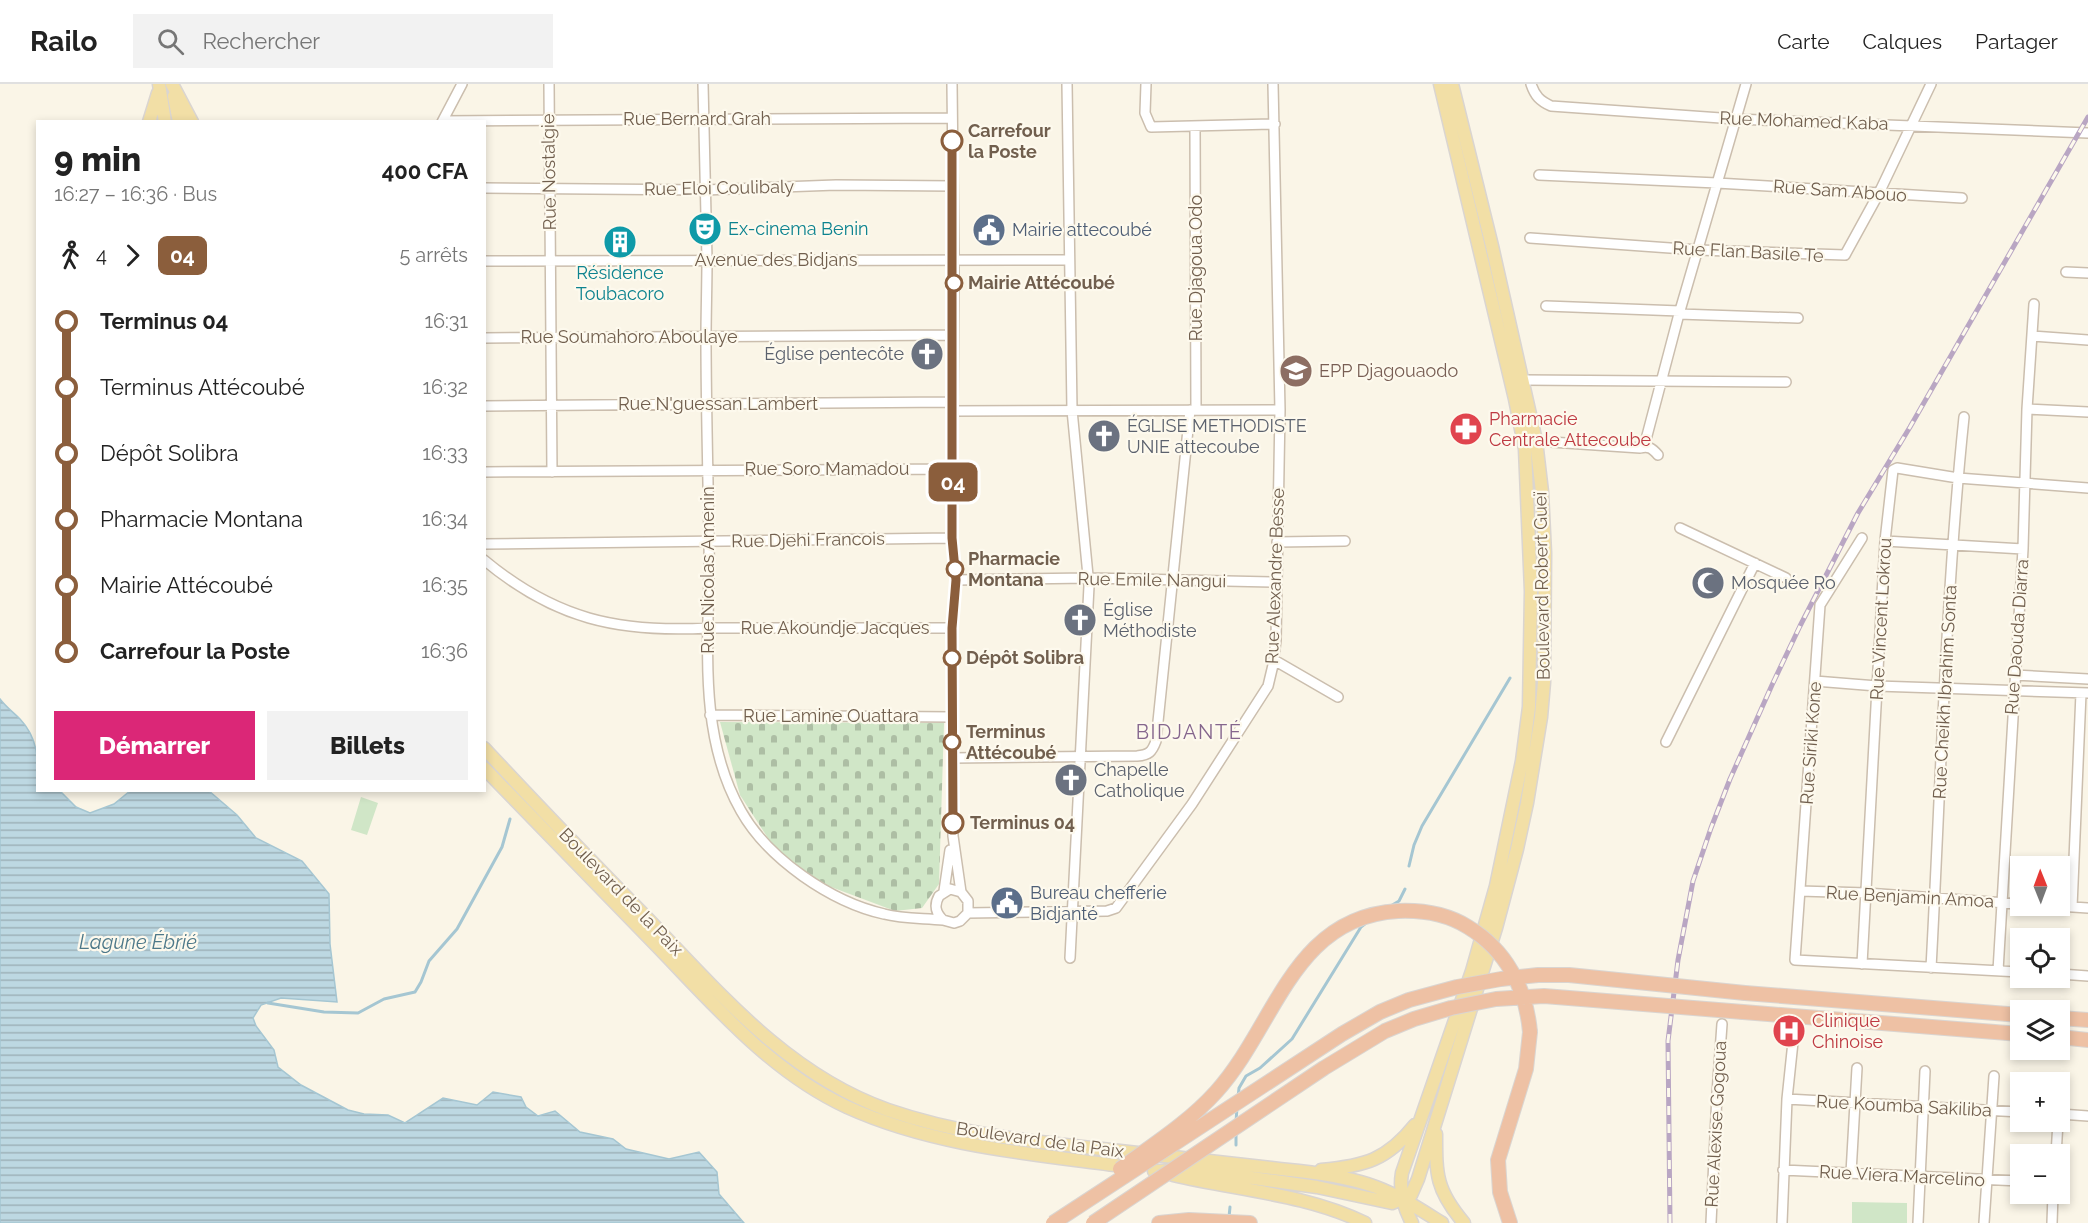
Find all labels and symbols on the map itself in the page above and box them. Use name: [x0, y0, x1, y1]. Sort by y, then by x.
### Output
street label: Rue Mohamed Kaba: [1719, 107, 1889, 134]
street label: Rue Bernard Grah: [623, 108, 771, 129]
street label: Rue Nostalgie: [537, 113, 560, 231]
place label: Carrefour la Poste: [968, 120, 1051, 162]
marker: Carrefour la Poste: [941, 130, 963, 152]
street label: Rue Sam Abouo: [1772, 175, 1908, 206]
street label: Rue Eloi Coulibaly: [644, 176, 795, 199]
street label: Rue Djagoua Odo: [1185, 194, 1206, 341]
theatre icon: Ex-cinema Benin: [687, 211, 723, 247]
public building icon: Mairie attecoubé: [971, 212, 1007, 248]
place label: Ex-cinema Benin: [728, 218, 869, 239]
place label: Mairie attecoubé: [1012, 219, 1152, 240]
building icon: Résidence Toubacoro: [602, 224, 638, 260]
street label: Rue Flan Basile Te: [1672, 237, 1825, 266]
street label: Avenue des Bidjans: [695, 249, 858, 270]
place label: Résidence Toubacoro: [576, 262, 665, 304]
place label: Mairie Attécoubé: [968, 272, 1115, 293]
marker: Mairie Attécoubé: [945, 274, 963, 292]
street label: Rue Soumahoro Aboulaye: [520, 326, 738, 347]
church icon: Église pentecôte: [909, 336, 945, 372]
place label: Église pentecôte: [764, 342, 904, 364]
school or university icon: EPP Djagouaodo: [1278, 353, 1314, 389]
place label: EPP Djagouaodo: [1319, 360, 1458, 381]
street label: Rue N'guessan Lambert: [618, 393, 818, 414]
place label: Pharmacie Centrale Attecoube: [1489, 408, 1651, 450]
pharmacy icon: Pharmacie Centrale Attecoube: [1448, 411, 1484, 447]
place label: ÉGLISE METHODISTE UNIE attecoube: [1127, 414, 1307, 457]
church icon: ÉGLISE METHODISTE UNIE attecoube: [1086, 418, 1122, 454]
street label: Rue Soro Mamadou: [745, 458, 909, 479]
line badge: 04: [926, 462, 980, 502]
street label: Rue Nicolas Amenin: [697, 486, 718, 654]
street label: Rue Alexandre Besse: [1261, 487, 1288, 664]
street label: Boulevard Robert Gueï: [1529, 492, 1554, 680]
street label: Rue Djehi Francois: [731, 528, 885, 551]
street label: Rue Vincent Lokrou: [1866, 537, 1895, 701]
place label: Pharmacie Montana: [968, 548, 1060, 590]
street label: Rue Daouda Diarra: [2001, 558, 2032, 716]
marker: Pharmacie Montana: [946, 560, 964, 578]
mosque icon: Mosquée Ro: [1690, 565, 1726, 601]
street label: Rue Emile Nangui: [1077, 568, 1227, 591]
place label: Mosquée Ro: [1731, 572, 1836, 593]
street label: Rue Cheikh Ibrahim Sonta: [1928, 584, 1961, 800]
place label: Église Méthodiste: [1103, 598, 1197, 641]
church icon: Église Méthodiste: [1062, 602, 1098, 638]
street label: Rue Akoundje Jacques: [740, 617, 930, 638]
place label: Dépôt Solibra: [966, 647, 1084, 668]
marker: Dépôt Solibra: [943, 649, 961, 667]
street label: Rue Siriki Kone: [1796, 680, 1825, 805]
street label: Rue Lamine Ouattara: [743, 705, 919, 726]
district label: BIDJANTÉ: [1136, 720, 1242, 744]
place label: Terminus Attécoubé: [966, 721, 1057, 763]
marker: Terminus Attécoubé: [943, 733, 961, 751]
place label: Chapelle Catholique: [1094, 759, 1185, 801]
church icon: Chapelle Catholique: [1053, 762, 1089, 798]
marker: Terminus 04: [942, 812, 964, 834]
place label: Terminus 04: [970, 812, 1075, 833]
street label: Boulevard de la Paix: [555, 824, 688, 960]
north arrow: [2010, 856, 2070, 916]
place label: Bureau chefferie Bidjanté: [1030, 882, 1167, 924]
street label: Rue Benjamin Amoa: [1825, 882, 1995, 911]
public building icon: Bureau chefferie Bidjanté: [989, 885, 1025, 921]
water label: Lagune Ébrié: [79, 930, 197, 954]
place label: Clinique Chinoise: [1812, 1010, 1884, 1052]
hospital icon: Clinique Chinoise: [1771, 1013, 1807, 1049]
street label: Rue Alexise Gogoua: [1701, 1040, 1730, 1208]
street label: Rue Koumba Sakiliba: [1816, 1090, 1992, 1121]
street label: Boulevard de la Paix: [955, 1117, 1125, 1162]
street label: Rue Viera Marcelino: [1819, 1161, 1986, 1190]

